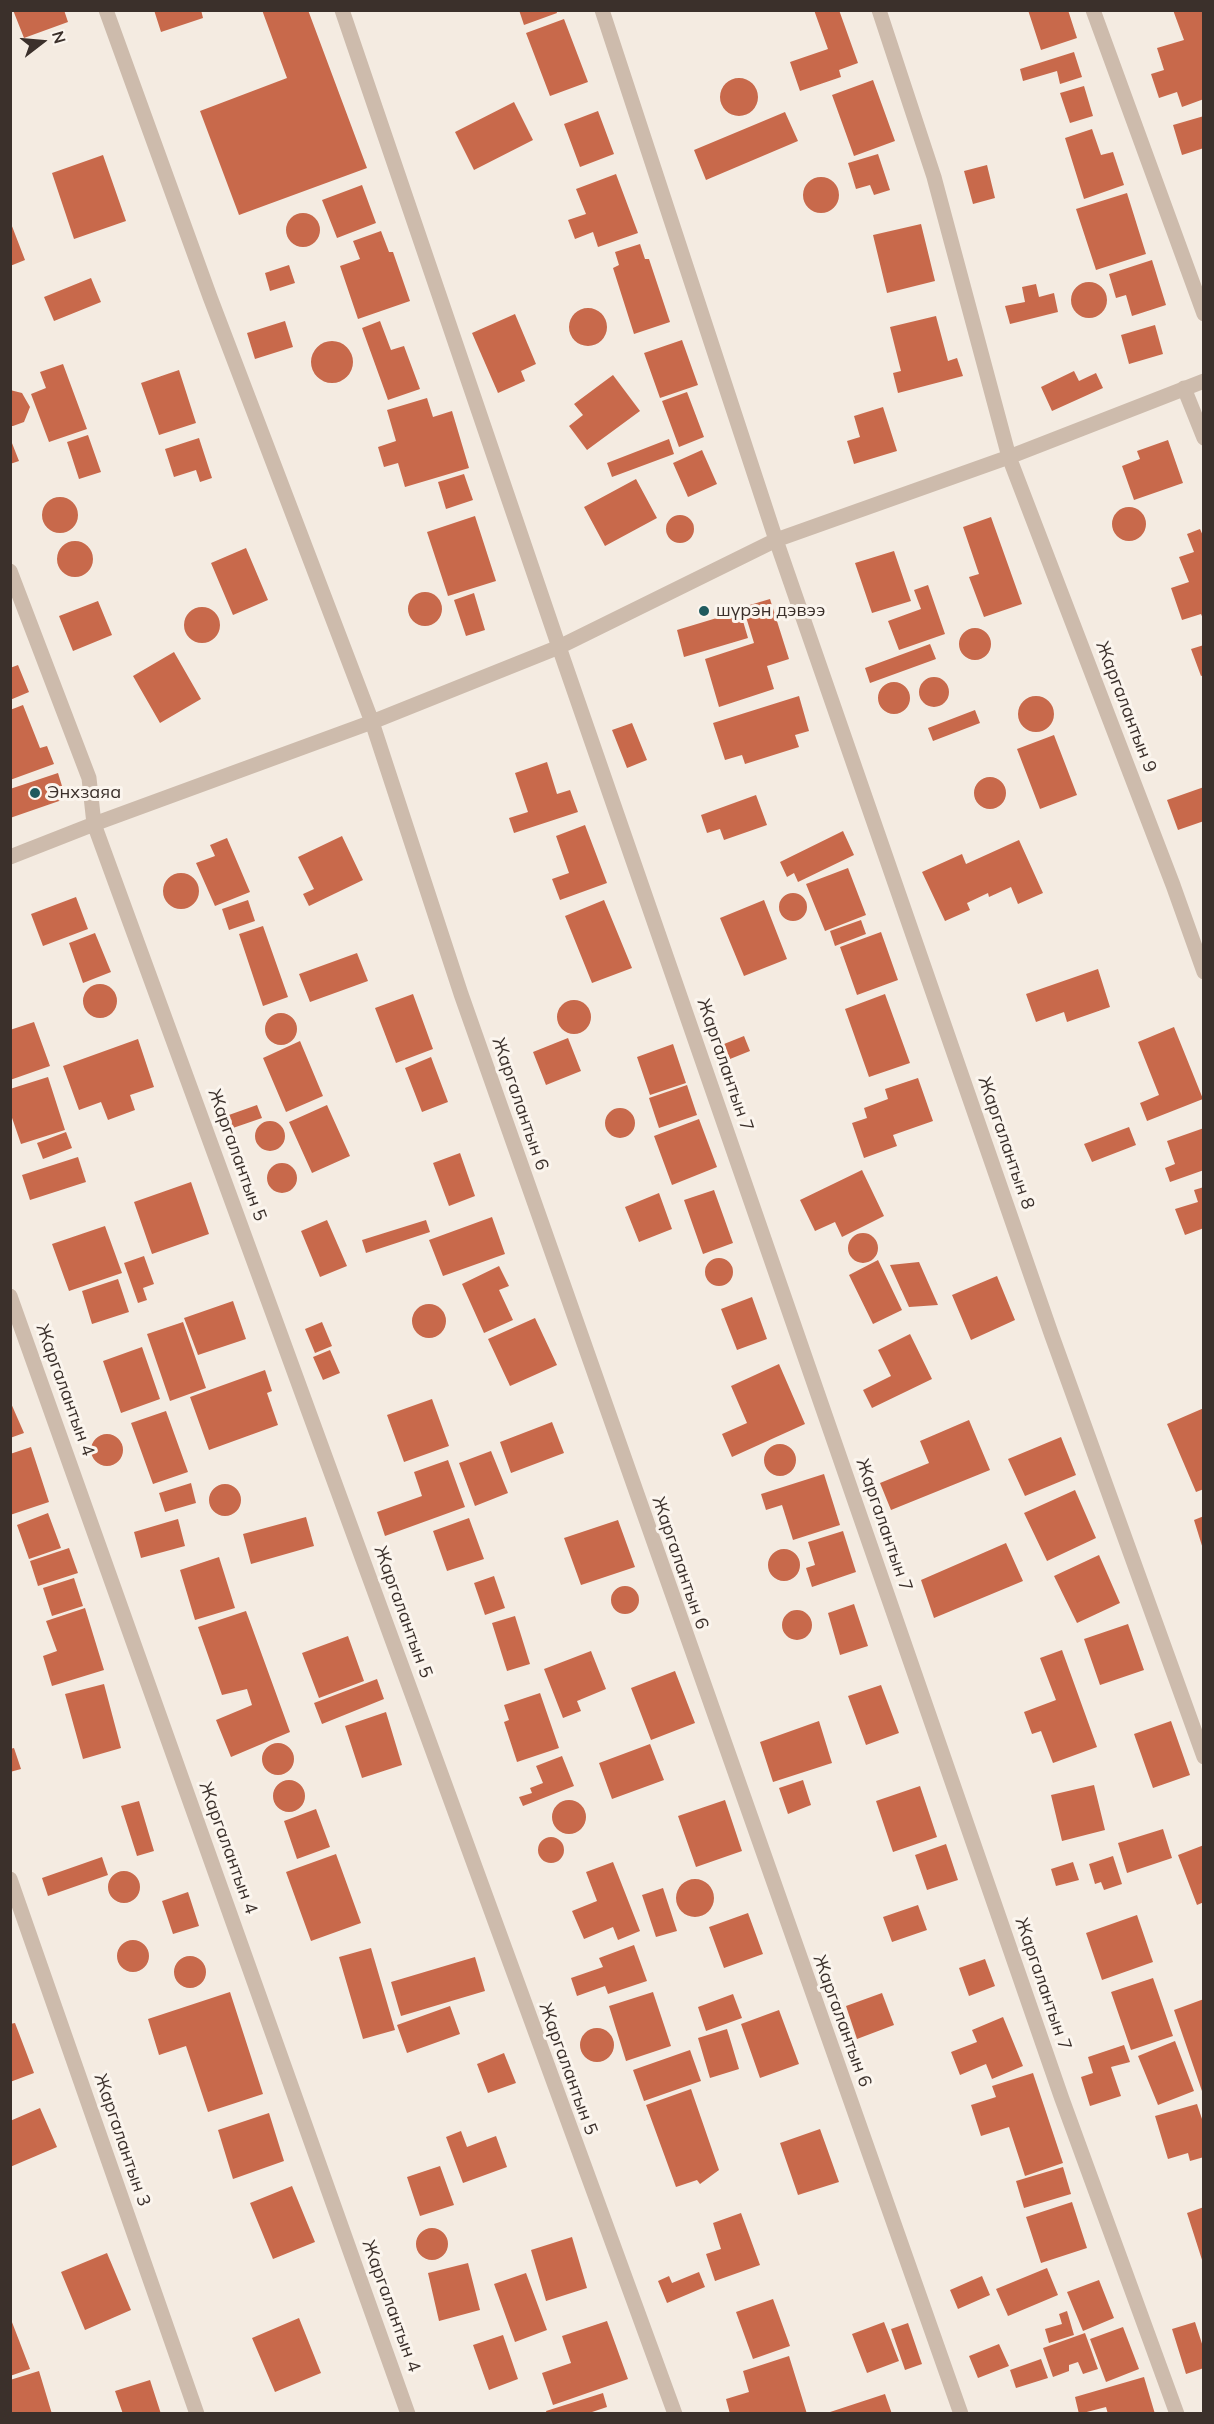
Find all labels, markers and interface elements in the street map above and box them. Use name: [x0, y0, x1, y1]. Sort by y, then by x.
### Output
north arrow: [12, 12, 72, 72]
text: N: [48, 28, 71, 46]
place label: шүрэн дэвээ: [716, 600, 825, 622]
marker: шүрэн дэвээ: [697, 604, 711, 618]
street label: Жаргалантын 9: [1091, 638, 1161, 776]
place label: Энхзаяа: [47, 782, 121, 804]
marker: Энхзаяа: [28, 786, 42, 800]
street label: Жаргалантын 7: [692, 996, 758, 1134]
street label: Жаргалантын 6: [487, 1035, 553, 1173]
street label: Жаргалантын 8: [973, 1074, 1039, 1212]
street label: Жаргалантын 5: [203, 1086, 271, 1224]
street label: Жаргалантын 4: [31, 1321, 99, 1459]
street label: Жаргалантын 7: [851, 1456, 917, 1594]
street label: Жаргалантын 6: [647, 1494, 713, 1632]
street label: Жаргалантын 5: [369, 1543, 437, 1681]
street label: Жаргалантын 4: [194, 1779, 262, 1917]
street label: Жаргалантын 7: [1010, 1915, 1076, 2053]
street label: Жаргалантын 6: [808, 1952, 876, 2090]
street label: Жаргалантын 5: [534, 2000, 602, 2138]
street label: Жаргалантын 3: [89, 2071, 155, 2209]
street label: Жаргалантын 4: [357, 2237, 425, 2375]

